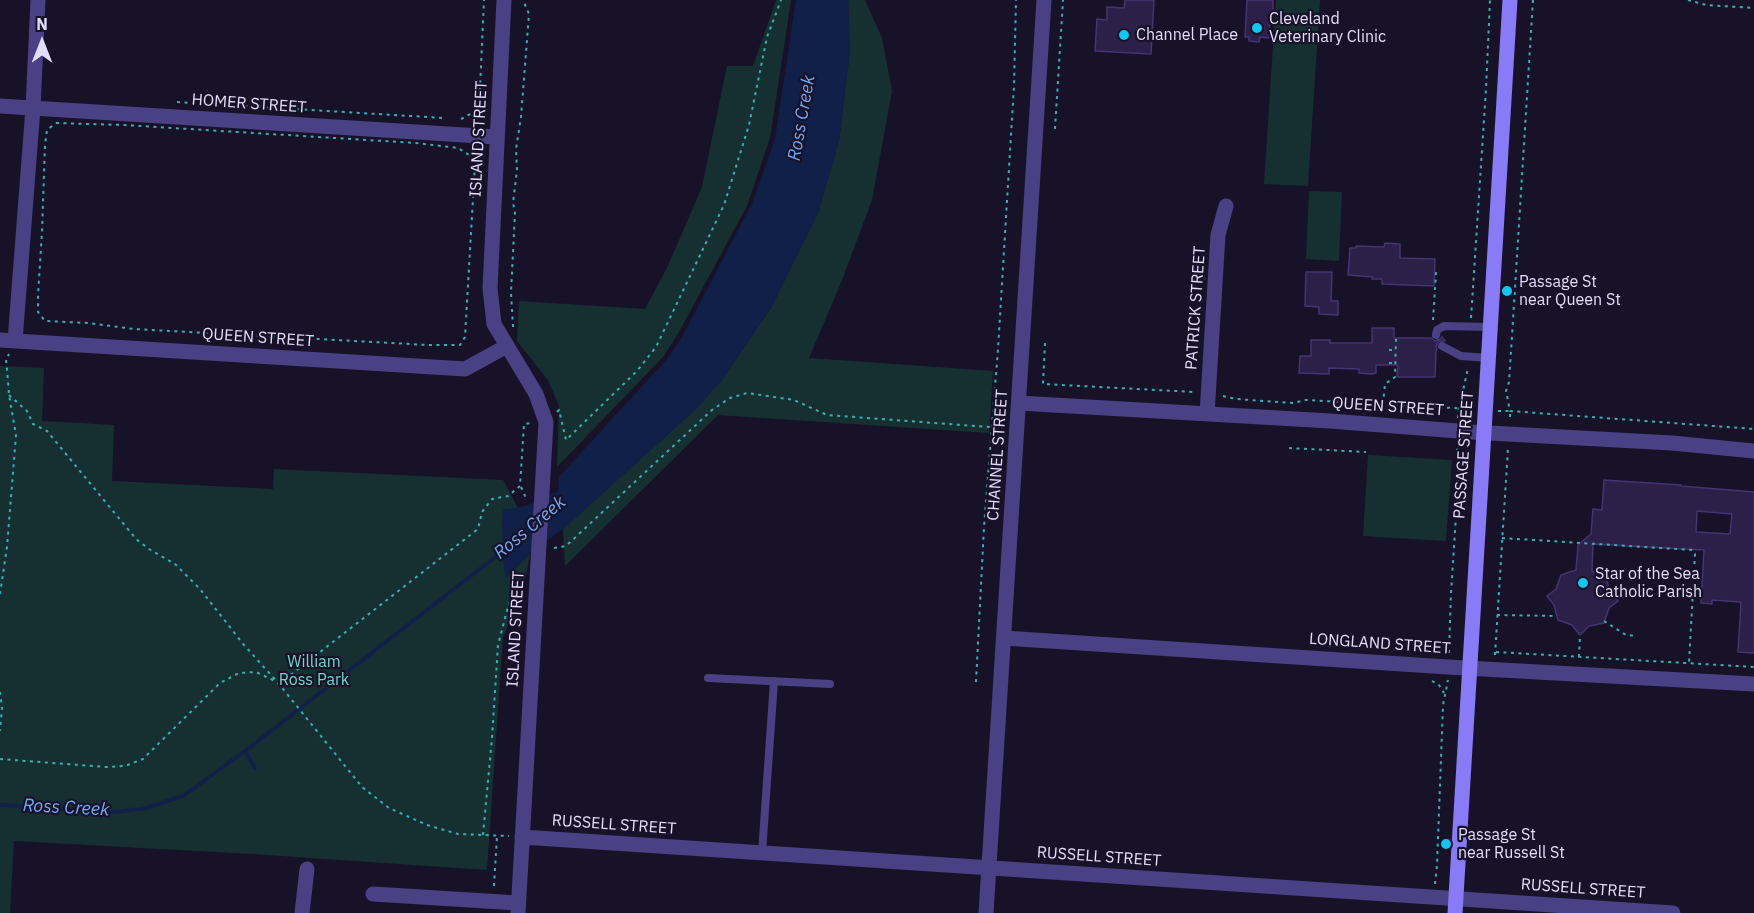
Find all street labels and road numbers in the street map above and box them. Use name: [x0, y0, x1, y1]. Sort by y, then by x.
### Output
street label: ISLAND STREET: [466, 80, 492, 198]
street label: HOMER STREET: [191, 90, 307, 118]
street label: PATRICK STREET: [1182, 245, 1210, 371]
street label: QUEEN STREET: [201, 325, 315, 351]
street label: CHANNEL STREET: [984, 389, 1012, 521]
street label: PASSAGE STREET: [1450, 390, 1478, 520]
street label: QUEEN STREET: [1331, 394, 1445, 420]
street label: ISLAND STREET: [503, 570, 529, 688]
street label: LONGLAND STREET: [1309, 629, 1451, 659]
street label: RUSSELL STREET: [551, 811, 677, 839]
street label: RUSSELL STREET: [1036, 843, 1162, 871]
street label: RUSSELL STREET: [1520, 875, 1646, 903]

